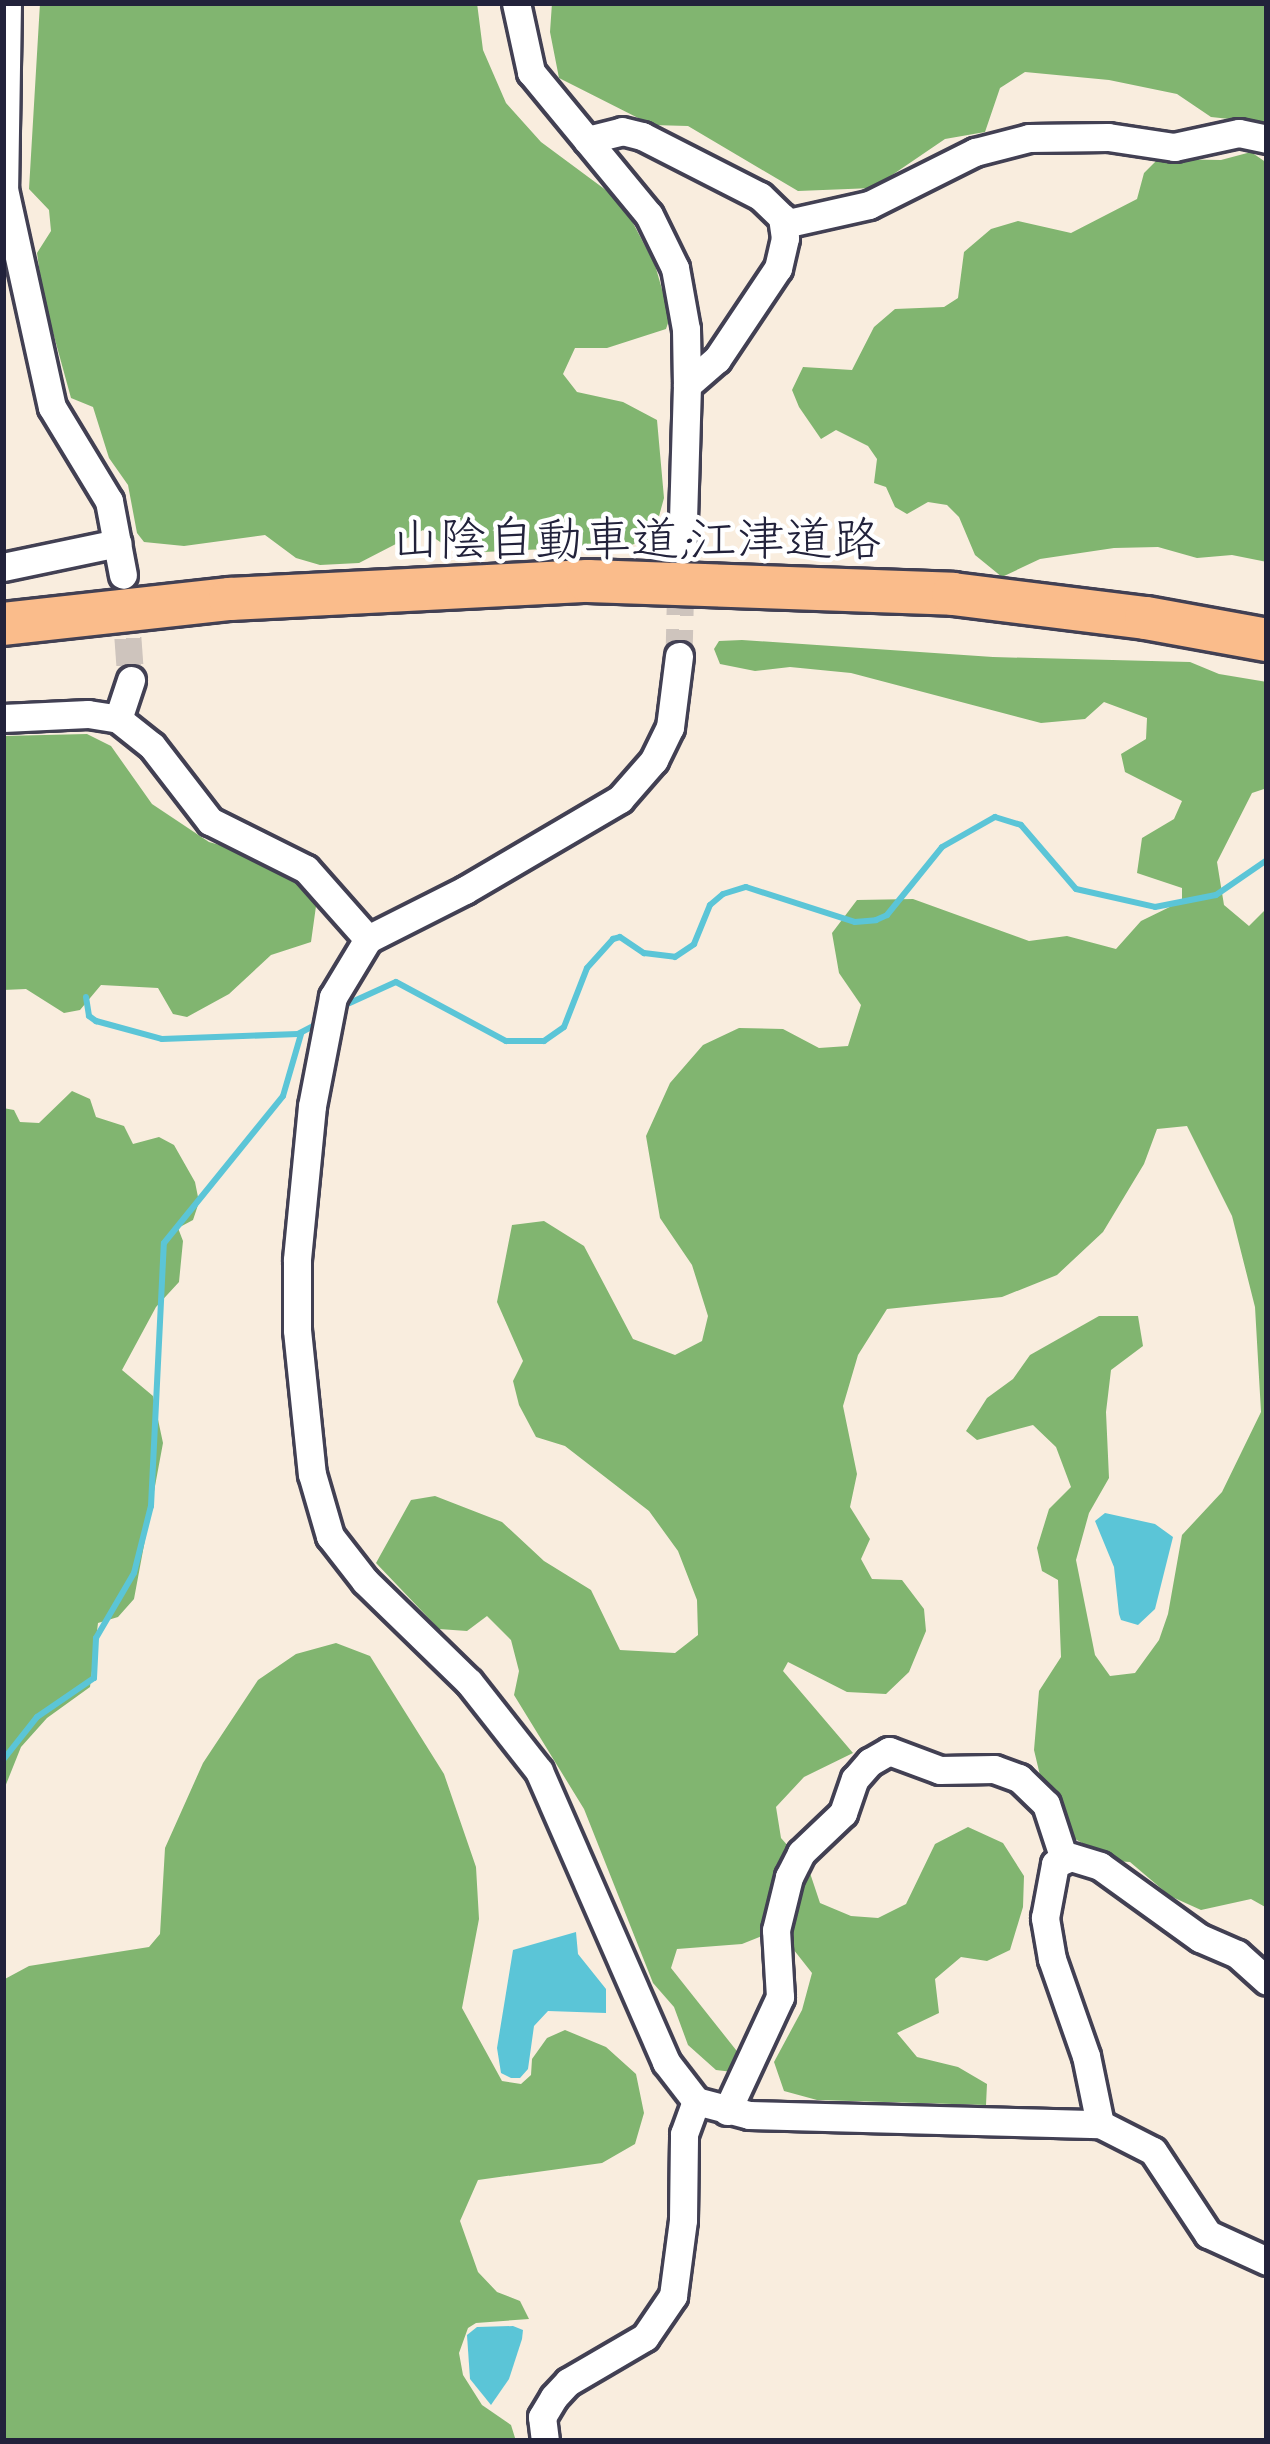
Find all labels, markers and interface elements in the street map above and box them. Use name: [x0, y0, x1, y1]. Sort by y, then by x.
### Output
street label: 山陰自動車道;江津道路: [391, 511, 881, 569]

